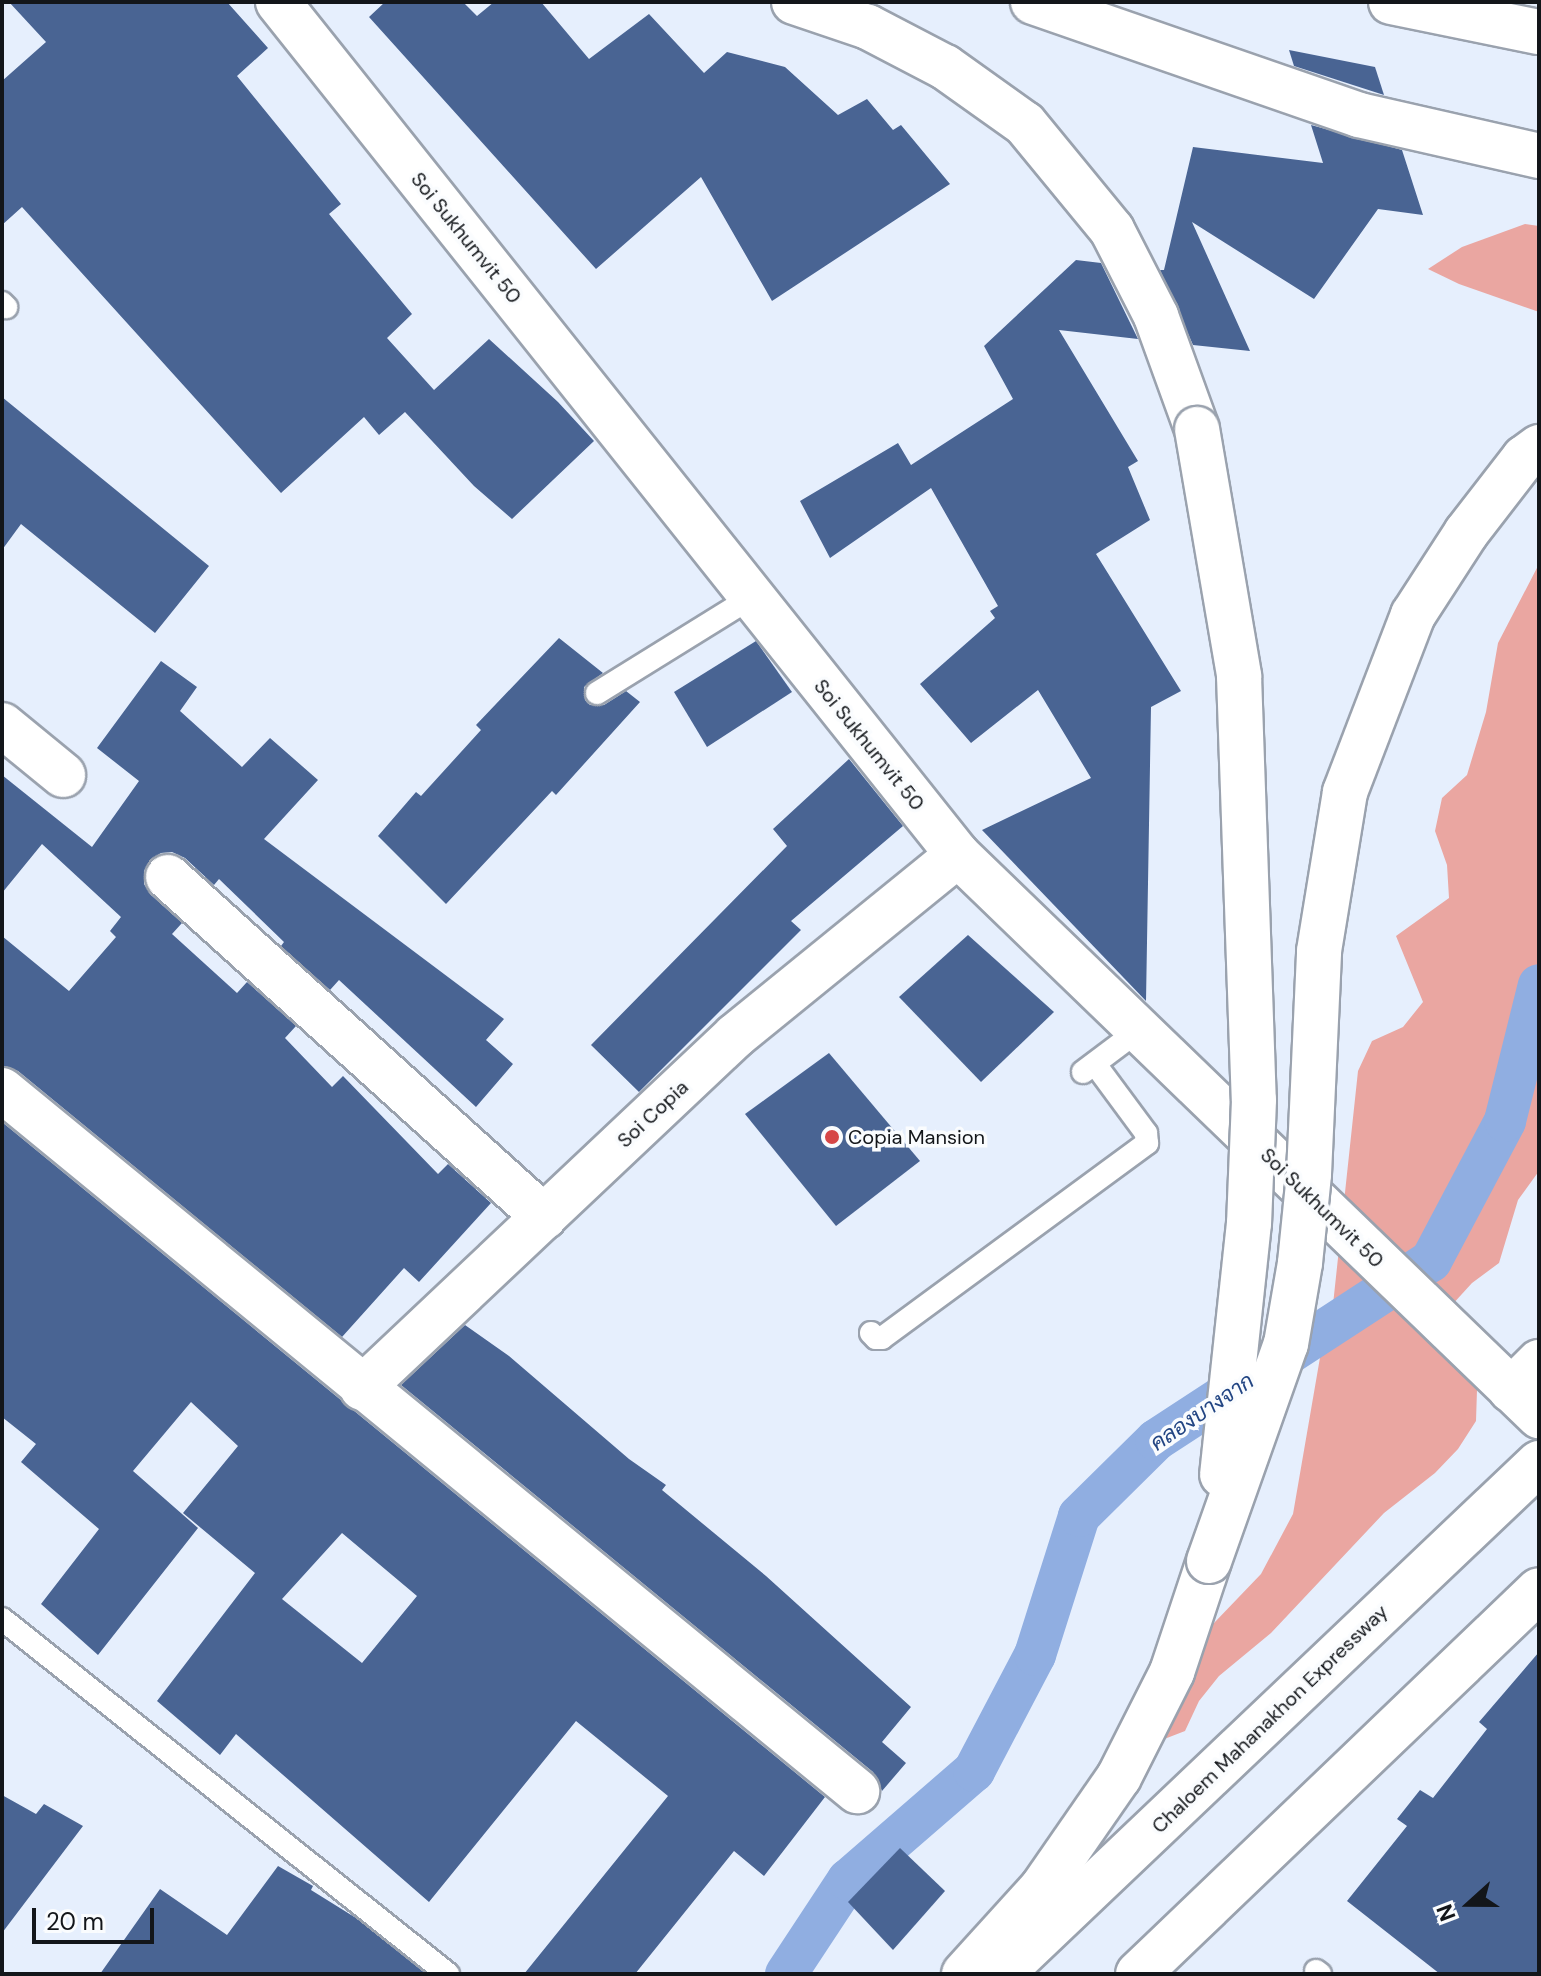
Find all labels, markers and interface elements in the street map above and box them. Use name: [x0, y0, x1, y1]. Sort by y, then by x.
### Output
street label: Soi Sukhumvit 50: [406, 168, 526, 308]
street label: Soi Sukhumvit 50: [809, 675, 929, 815]
street label: Soi Copia: [613, 1075, 693, 1153]
place label: Copia Mansion: [848, 1125, 985, 1149]
marker: Copia Mansion: [823, 1128, 841, 1146]
street label: Soi Sukhumvit 50: [1256, 1143, 1388, 1273]
water label: คลองบางจาก: [1145, 1368, 1259, 1456]
street label: Chaloem Mahanakhon Expressway: [1147, 1600, 1393, 1838]
north arrow: [1429, 1864, 1509, 1944]
scale bar: [36, 1892, 158, 1942]
text: N: [1430, 1900, 1463, 1925]
text: 20 m: [46, 1906, 104, 1937]

